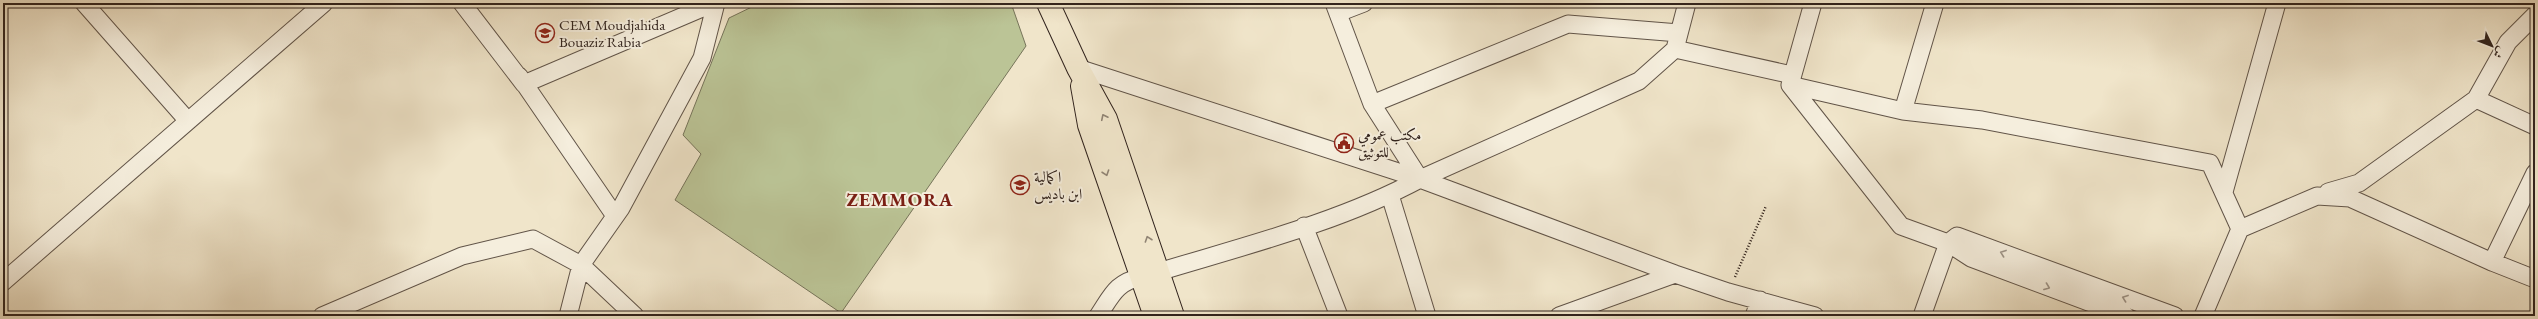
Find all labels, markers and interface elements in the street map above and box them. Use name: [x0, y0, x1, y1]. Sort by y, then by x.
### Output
place label: CEM Moudjahida Bouaziz Rabia: [559, 15, 665, 51]
school or university icon: CEM Moudjahida Bouaziz Rabia: [534, 22, 556, 44]
north arrow: [2472, 26, 2512, 66]
text: ش: [2490, 44, 2508, 62]
one-way arrow: [1101, 113, 1109, 121]
place label: مكتب عمومي للتوثيق: [1358, 125, 1421, 161]
public building icon: مكتب عمومي للتوثيق: [1333, 132, 1355, 154]
place label: اكمالية ابن باديس: [1034, 167, 1082, 204]
one-way arrow: [1101, 169, 1109, 176]
school or university icon: اكمالية ابن باديس: [1009, 174, 1031, 196]
district label: ZEMMORA: [847, 187, 953, 212]
one-way arrow: [1144, 236, 1152, 243]
one-way arrow: [2000, 249, 2007, 258]
one-way arrow: [2044, 282, 2051, 290]
one-way arrow: [2122, 294, 2129, 302]

